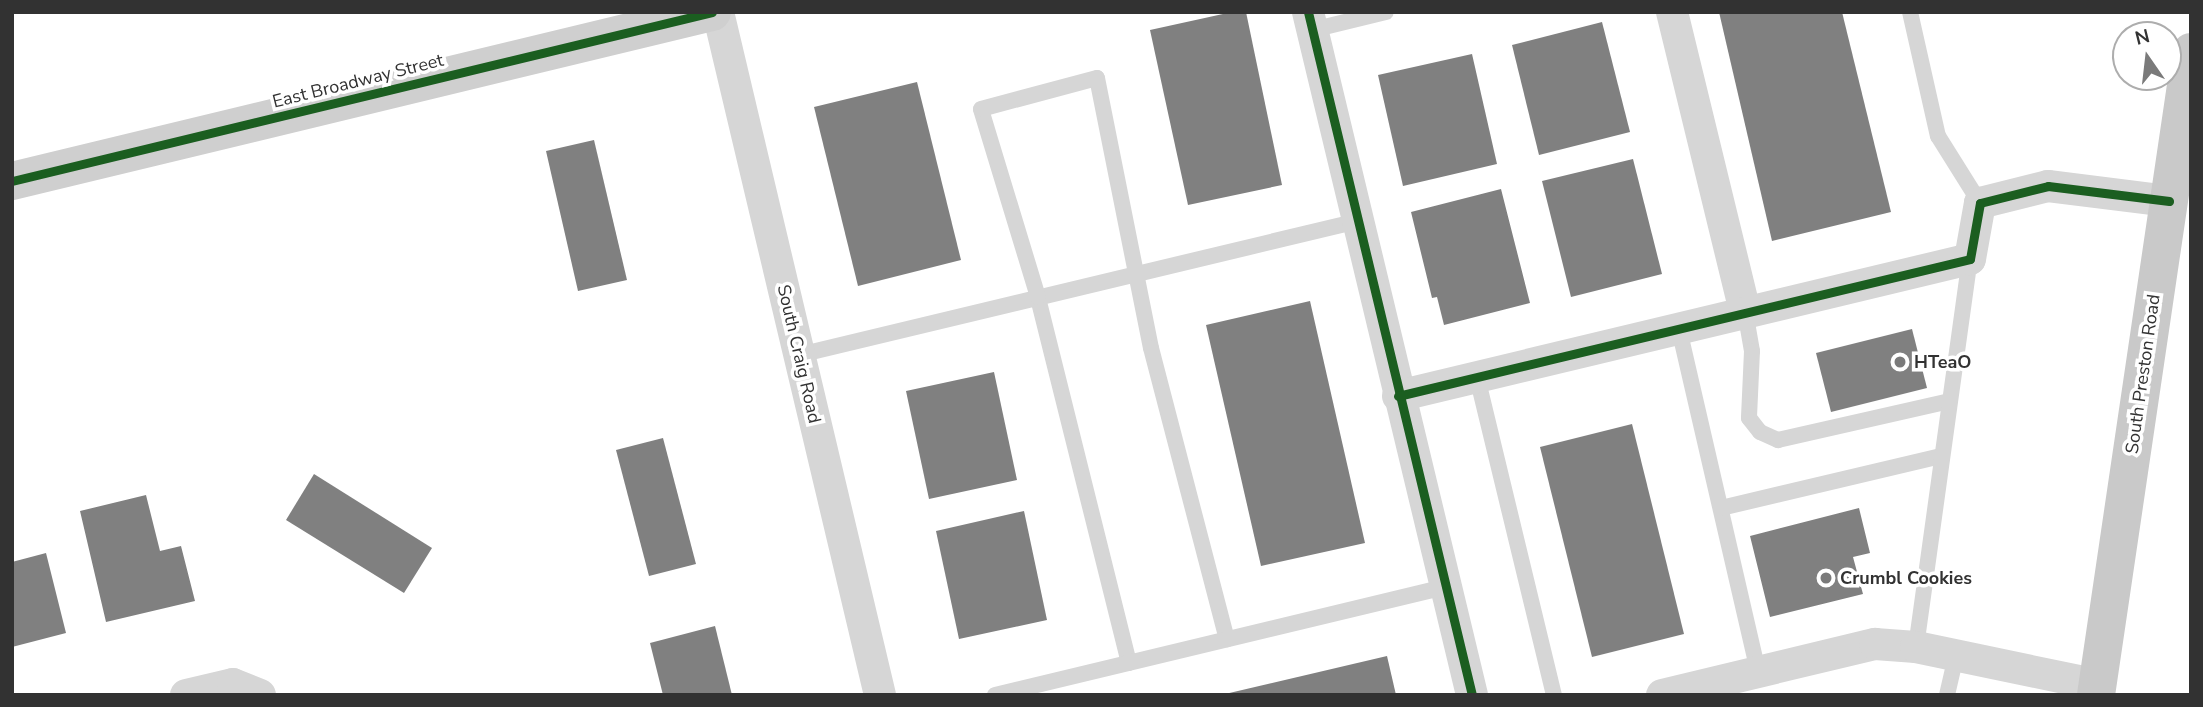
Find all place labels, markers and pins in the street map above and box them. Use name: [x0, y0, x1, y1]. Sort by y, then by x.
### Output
place label: HTeaO: [1914, 351, 1971, 373]
marker: HTeaO: [1892, 354, 1908, 370]
place label: Crumbl Cookies: [1840, 567, 1972, 589]
marker: Crumbl Cookies: [1818, 570, 1834, 586]

